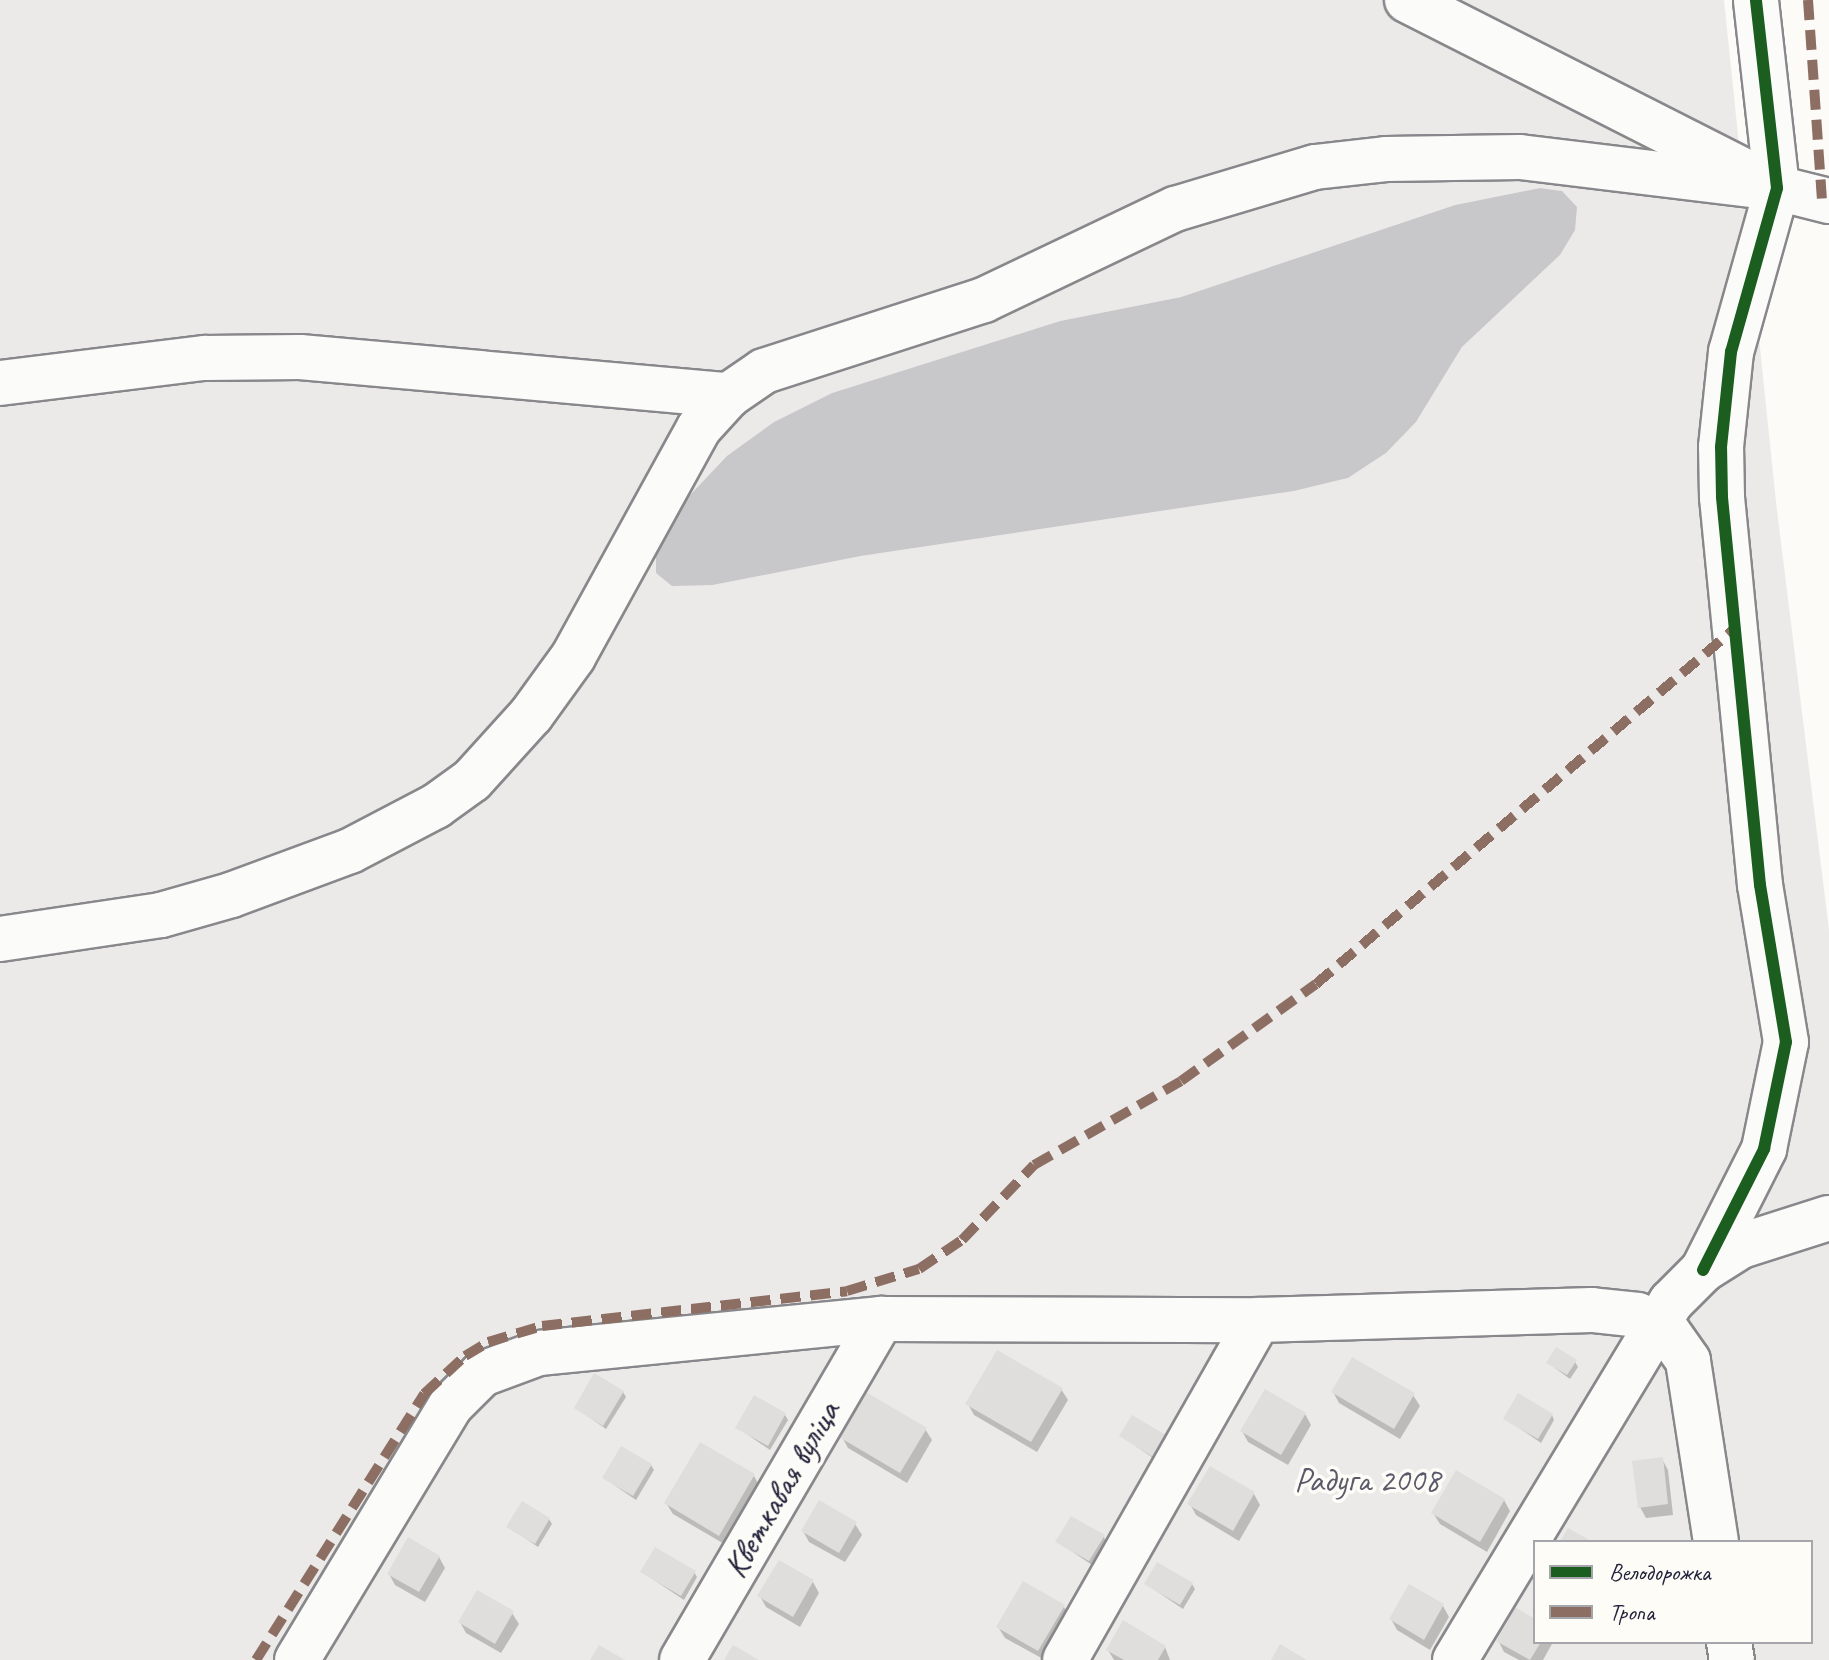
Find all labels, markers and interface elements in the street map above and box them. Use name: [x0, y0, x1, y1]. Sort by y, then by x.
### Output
street label: Кветкавая вуліца: [714, 1394, 848, 1584]
park label: Радуга 2008: [1294, 1460, 1440, 1500]
legend: [1533, 1540, 1813, 1644]
text: Велодорожка: [1609, 1557, 1710, 1587]
text: Тропа: [1609, 1597, 1654, 1627]

